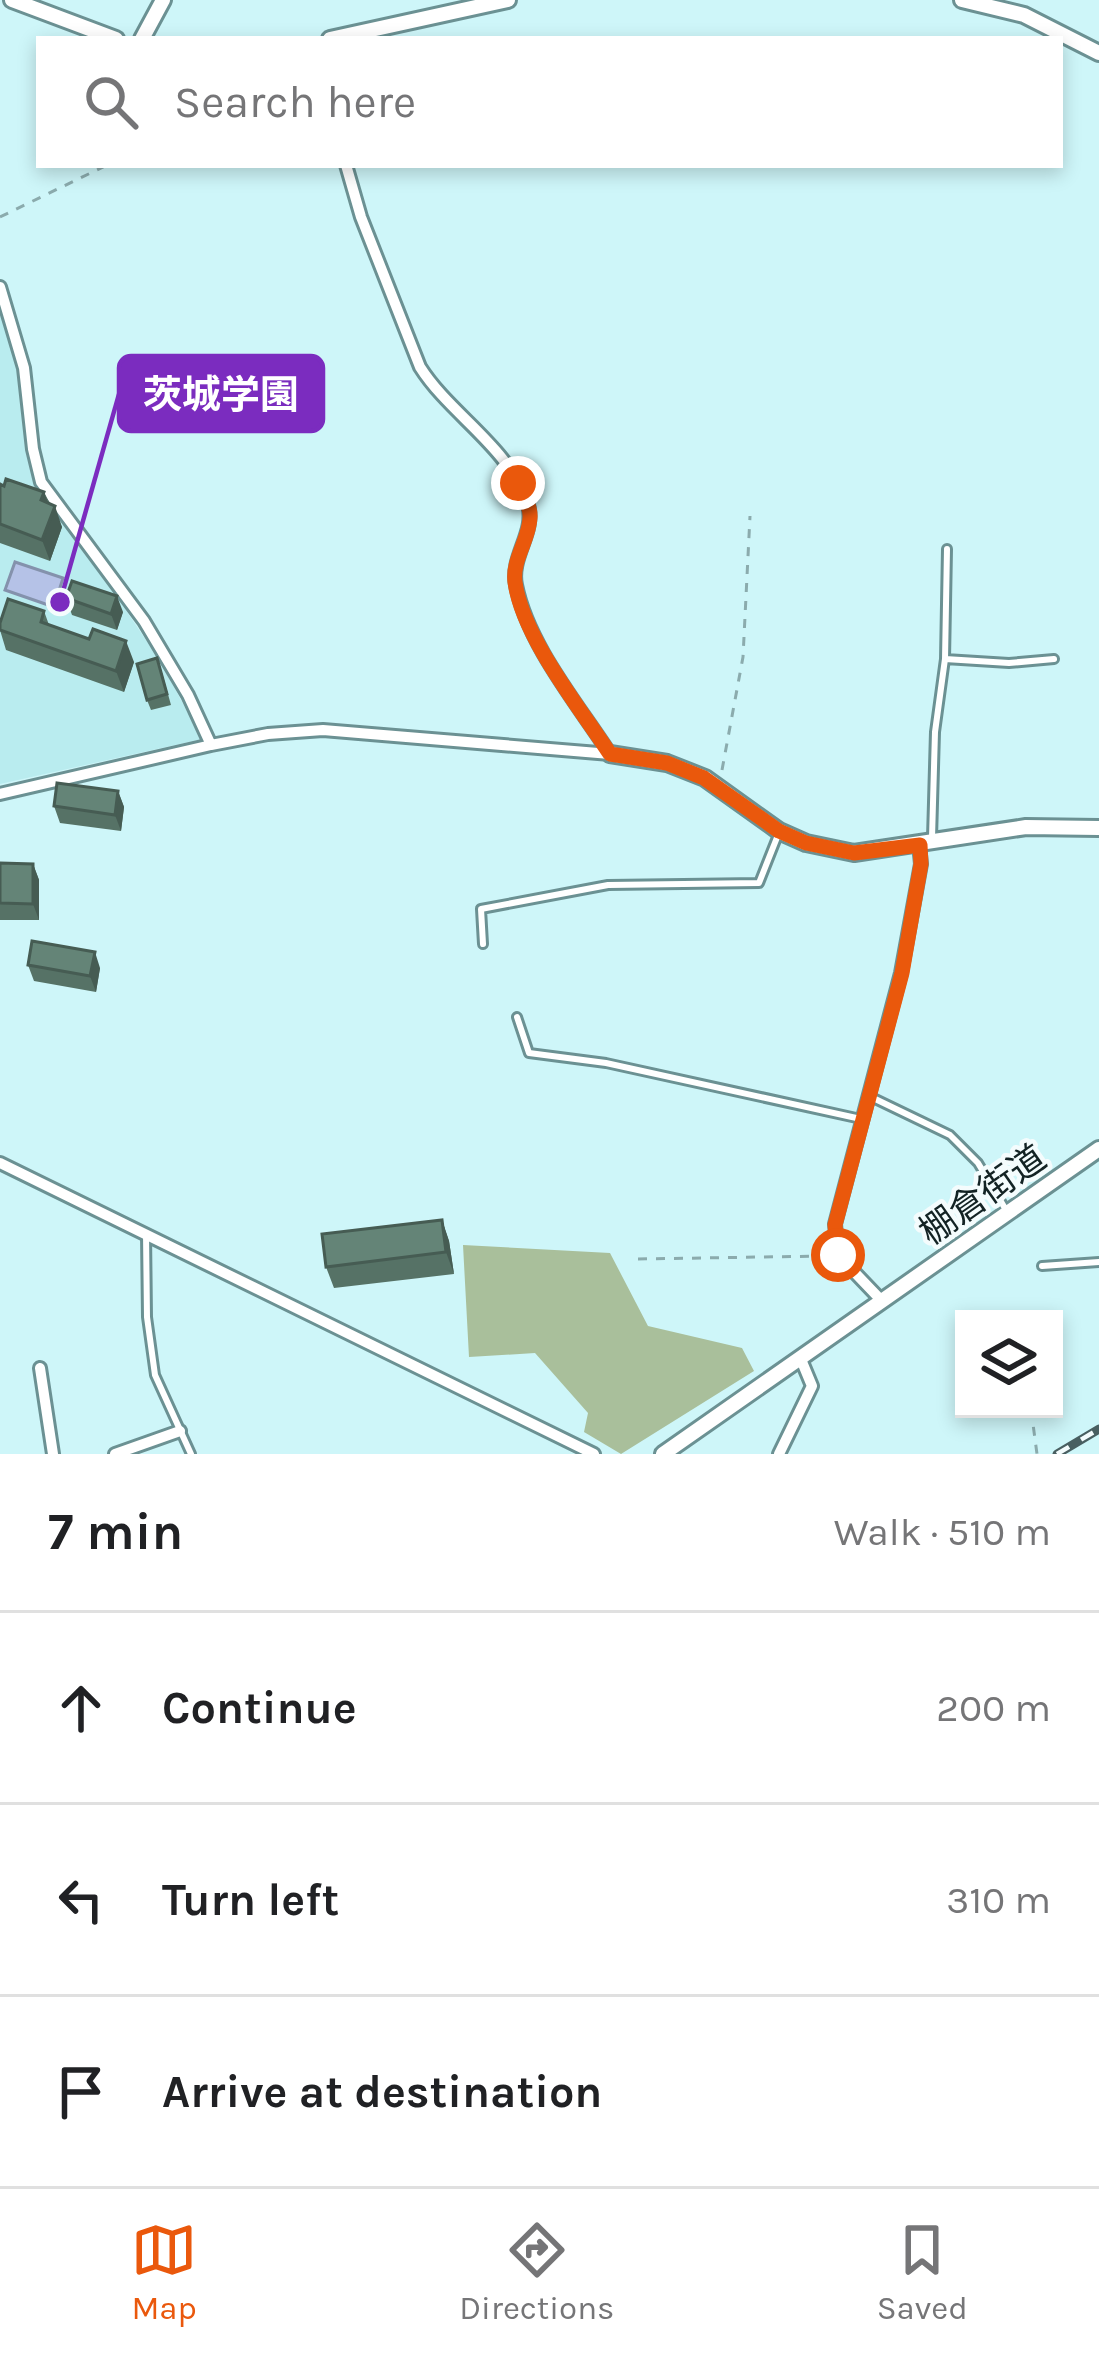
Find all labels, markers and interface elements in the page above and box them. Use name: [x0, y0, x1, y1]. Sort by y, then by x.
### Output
search box: [36, 36, 1063, 168]
icon: search: [78, 69, 144, 135]
text: Search here: [174, 76, 416, 128]
callout: 茨城学園: [119, 356, 323, 431]
text: 茨城学園: [143, 372, 299, 418]
route end: [491, 456, 545, 510]
street label: 棚倉街道: [912, 1136, 1054, 1253]
route start: [811, 1228, 865, 1282]
map controls: [955, 1310, 1063, 1418]
button: layers: [955, 1310, 1063, 1418]
text: 7 min: [48, 1502, 183, 1562]
text: Walk · 510 m: [834, 1509, 1051, 1555]
icon: ahead: [48, 1675, 114, 1741]
text: Continue: [162, 1682, 357, 1734]
text: 200 m: [936, 1685, 1051, 1731]
icon: left: [48, 1867, 114, 1933]
text: Turn left: [162, 1874, 339, 1926]
text: 310 m: [946, 1877, 1051, 1923]
icon: arrive: [48, 2059, 114, 2125]
text: Arrive at destination: [162, 2066, 602, 2118]
tab: Map: [131, 2217, 197, 2327]
tab: Directions: [459, 2217, 614, 2327]
tab: Saved: [877, 2217, 968, 2327]

